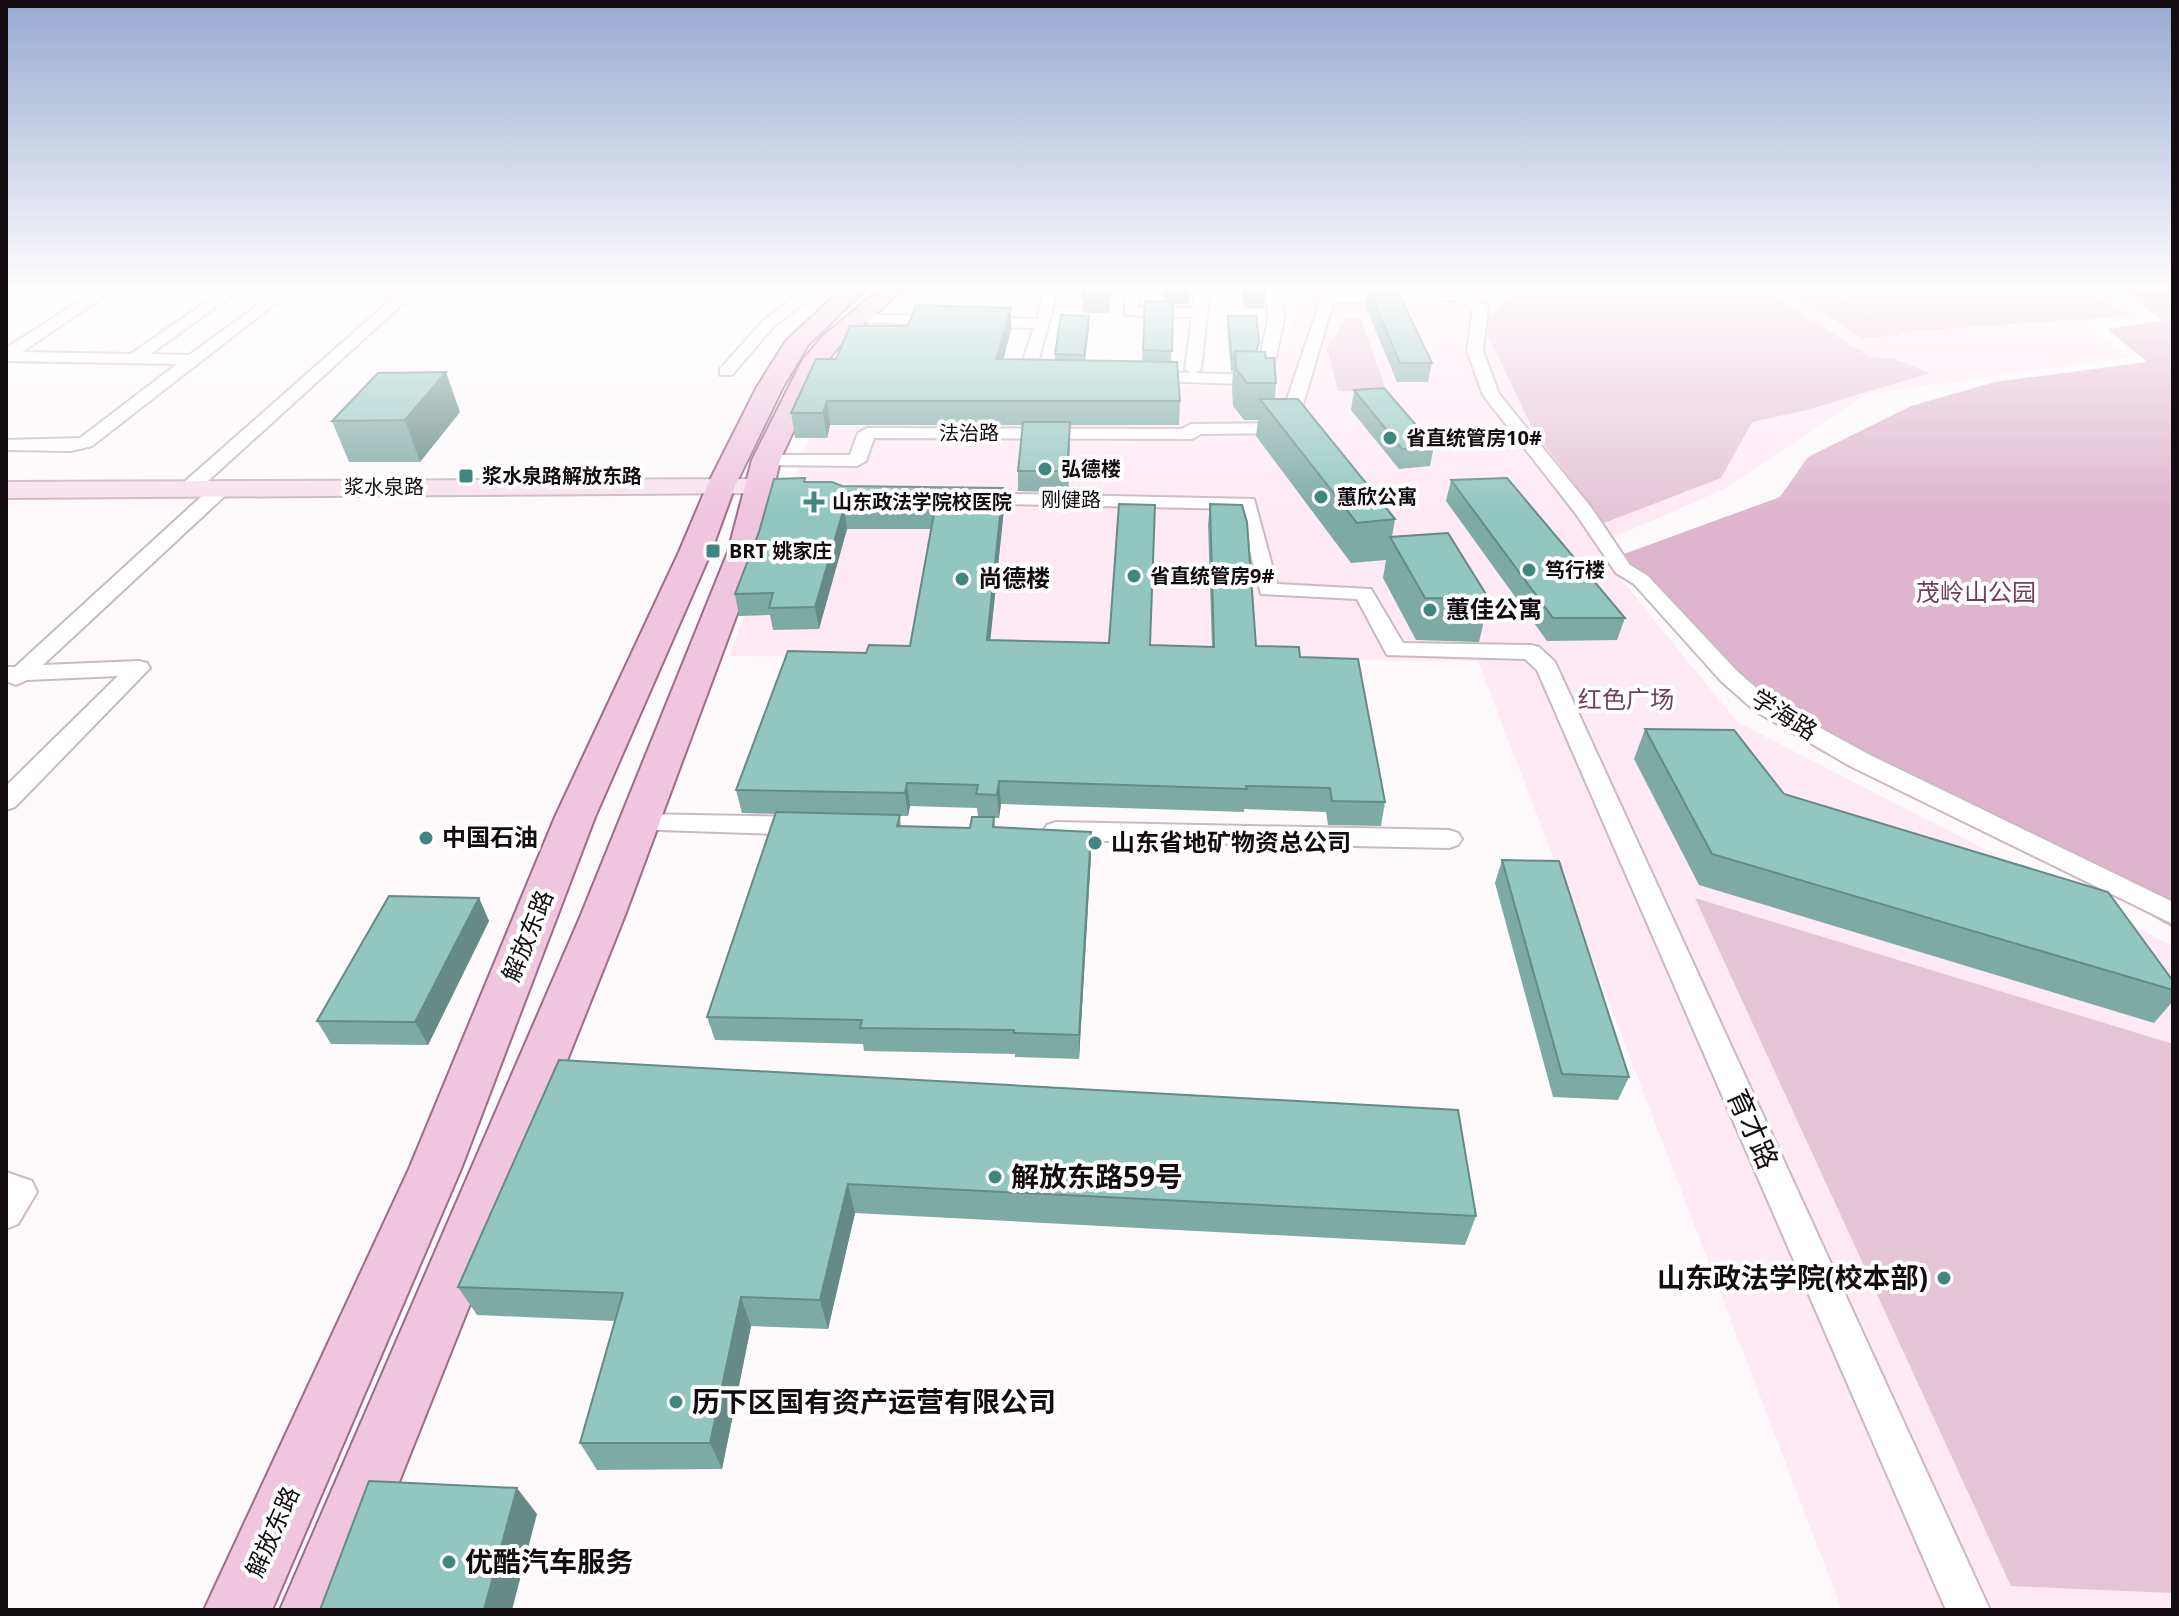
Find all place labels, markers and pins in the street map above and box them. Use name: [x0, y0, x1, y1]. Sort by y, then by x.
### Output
place label: 省直统管房10#: [1406, 424, 1542, 451]
marker: 省直统管房10#: [1381, 429, 1399, 447]
place label: 弘德楼: [1061, 455, 1121, 482]
marker: 弘德楼: [1036, 460, 1054, 478]
place label: 浆水泉路解放东路: [482, 462, 642, 489]
marker: 浆水泉路解放东路: [457, 467, 475, 485]
place label: 蕙欣公寓: [1337, 483, 1417, 510]
place label: 山东政法学院校医院: [832, 488, 1012, 515]
marker: 蕙欣公寓: [1312, 488, 1330, 506]
marker: 山东政法学院校医院: [803, 491, 825, 513]
place label: BRT 姚家庄: [729, 537, 832, 564]
marker: BRT 姚家庄: [704, 542, 722, 560]
place label: 笃行楼: [1545, 556, 1605, 583]
place label: 尚德楼: [978, 561, 1050, 594]
marker: 笃行楼: [1520, 561, 1538, 579]
place label: 省直统管房9#: [1150, 562, 1274, 589]
marker: 省直统管房9#: [1125, 567, 1143, 585]
marker: 尚德楼: [953, 570, 971, 588]
place label: 蕙佳公寓: [1446, 592, 1542, 625]
marker: 蕙佳公寓: [1421, 601, 1439, 619]
place label: 中国石油: [442, 820, 538, 853]
place label: 山东省地矿物资总公司: [1111, 825, 1351, 858]
marker: 中国石油: [417, 829, 435, 847]
marker: 山东省地矿物资总公司: [1086, 834, 1104, 852]
place label: 解放东路59号: [1011, 1157, 1183, 1195]
marker: 解放东路59号: [986, 1168, 1004, 1186]
place label: 山东政法学院(校本部): [1657, 1258, 1928, 1296]
marker: 山东政法学院(校本部): [1935, 1269, 1953, 1287]
place label: 历下区国有资产运营有限公司: [692, 1382, 1056, 1420]
marker: 历下区国有资产运营有限公司: [667, 1393, 685, 1411]
place label: 优酷汽车服务: [465, 1542, 633, 1580]
marker: 优酷汽车服务: [440, 1553, 458, 1571]

